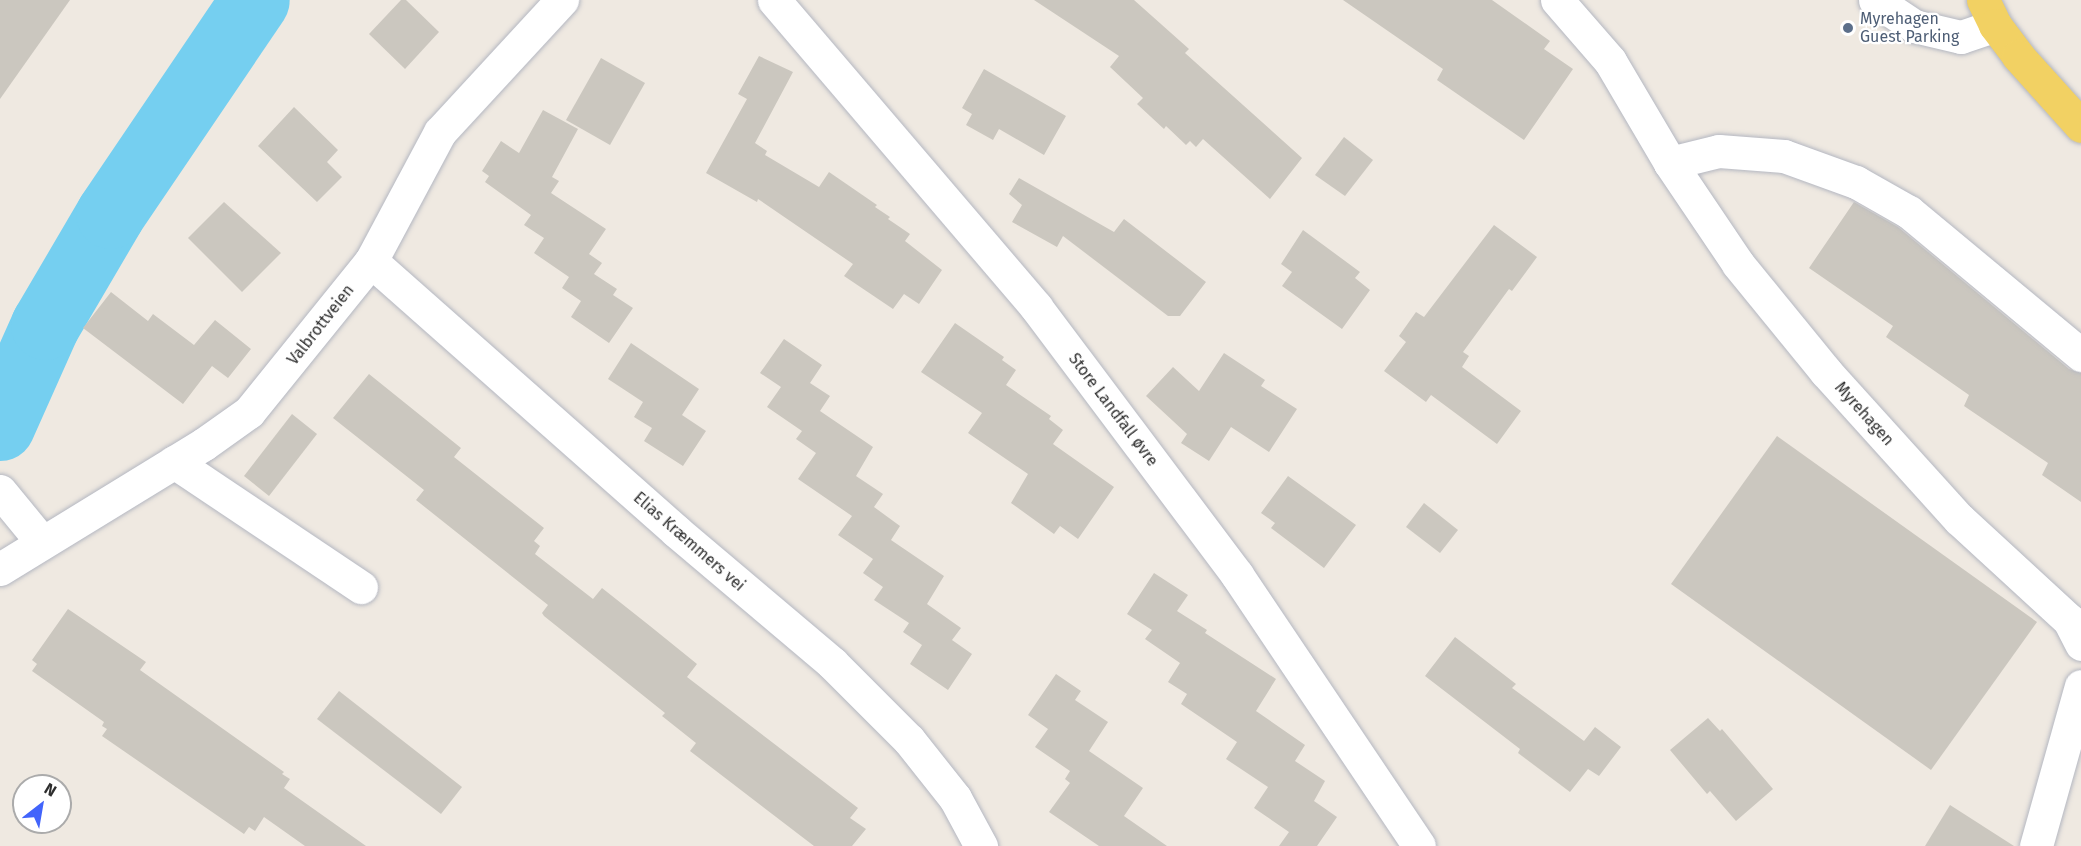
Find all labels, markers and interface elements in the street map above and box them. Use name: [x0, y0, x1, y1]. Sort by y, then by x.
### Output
place label: Myrehagen Guest Parking: [1860, 9, 1959, 47]
marker: Myrehagen Guest Parking: [1841, 21, 1855, 35]
street label: Valbrottveien: [284, 281, 358, 369]
street label: Store Landfall øvre: [1064, 350, 1162, 470]
street label: Myrehagen: [1830, 378, 1898, 450]
street label: Elias Kræmmers vei: [629, 488, 749, 596]
north arrow: [12, 774, 72, 834]
text: N: [41, 779, 60, 801]

